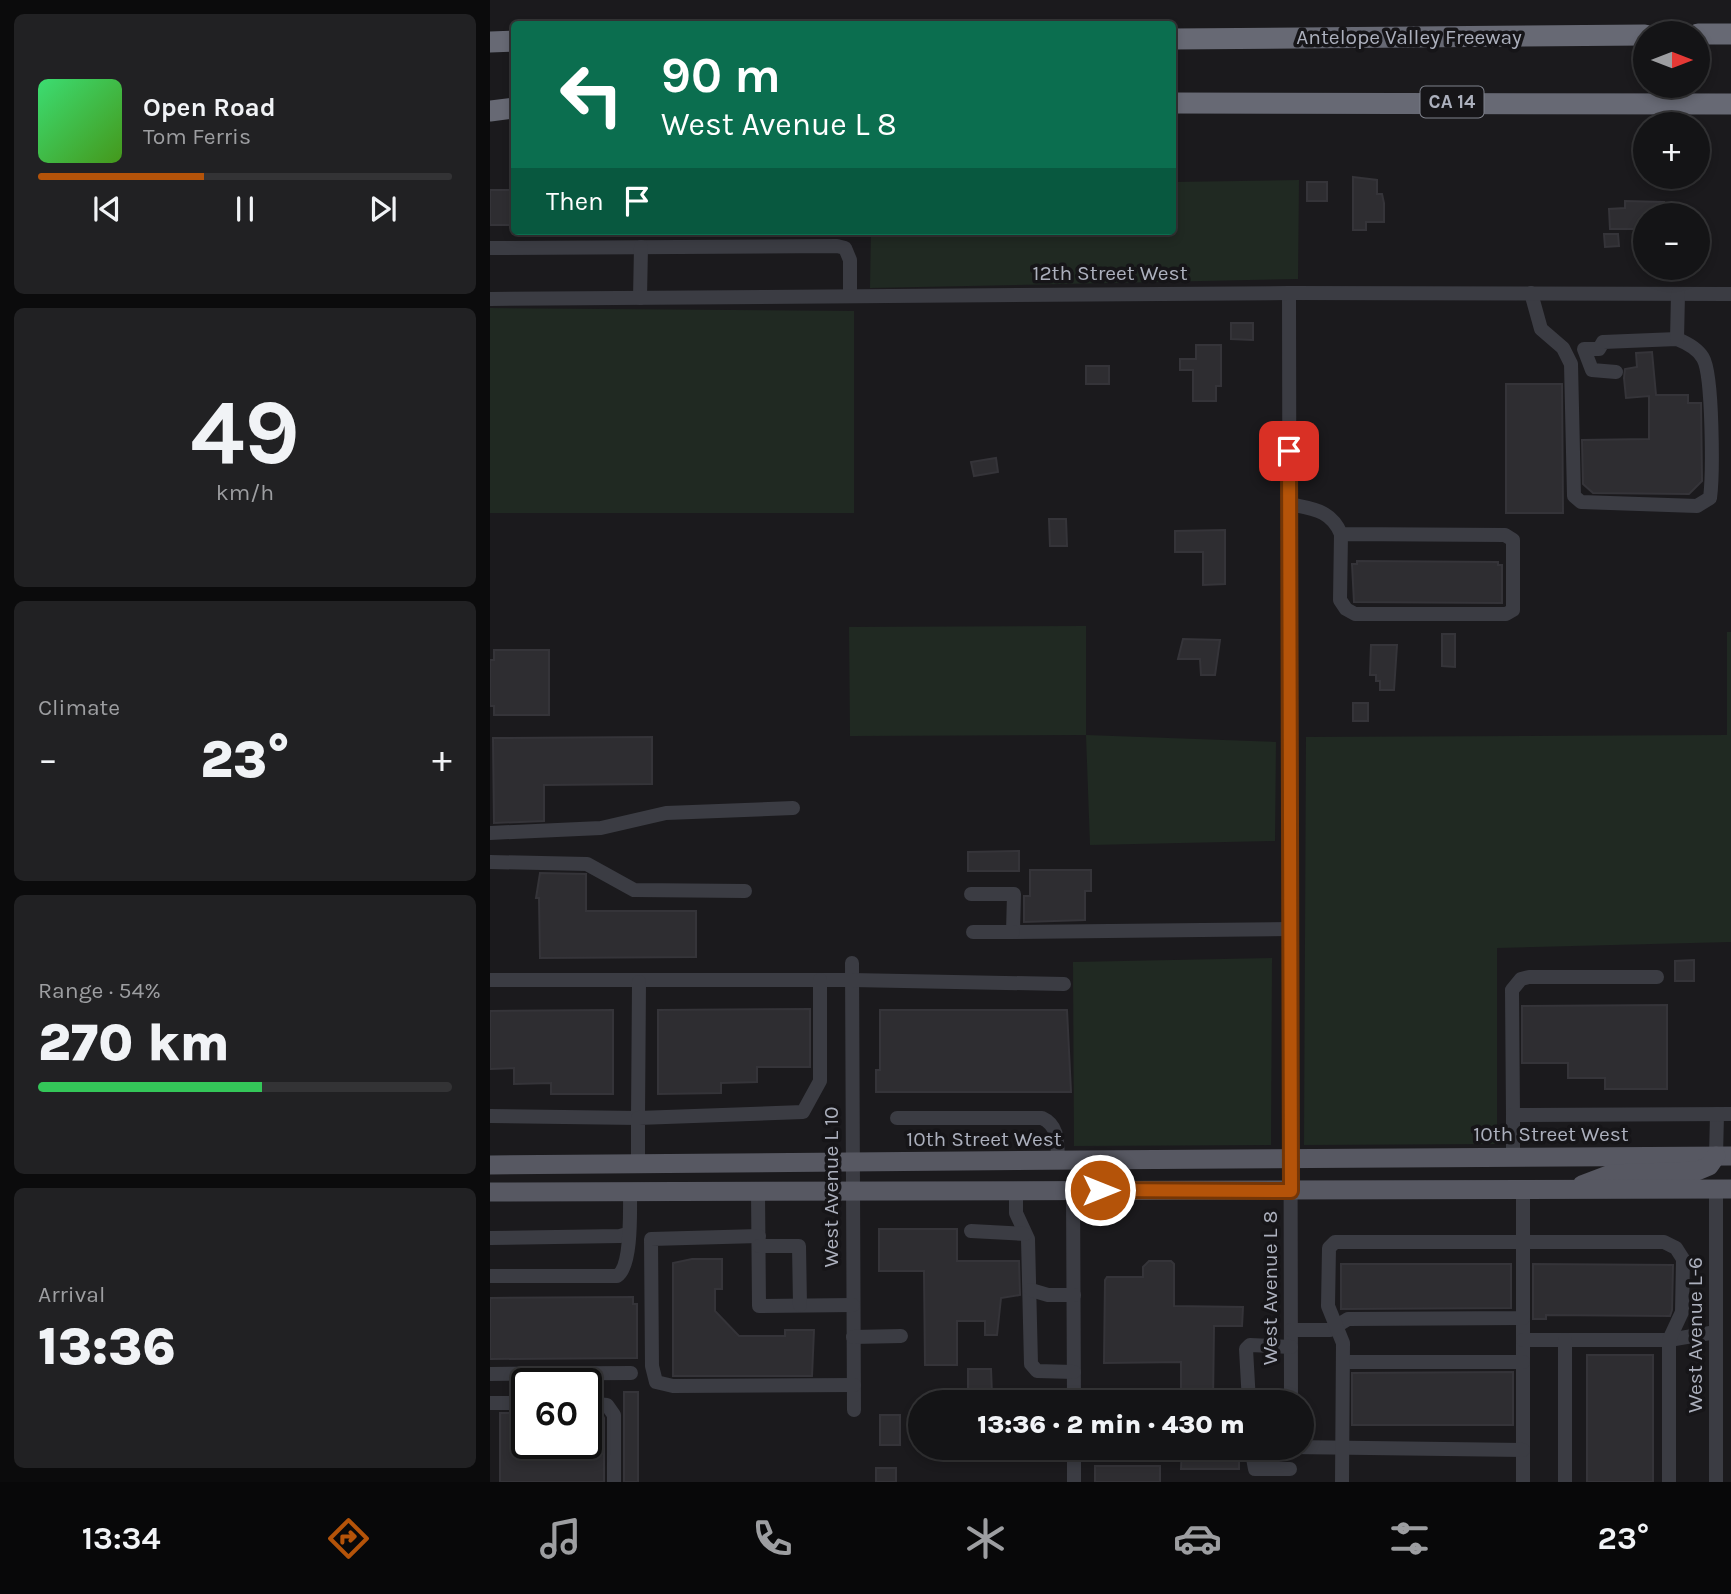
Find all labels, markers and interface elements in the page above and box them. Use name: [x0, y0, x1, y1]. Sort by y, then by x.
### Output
north arrow: [1633, 21, 1710, 98]
map controls: [1633, 21, 1710, 280]
street label: Antelope Valley Freeway: [1296, 25, 1522, 49]
text: 90 m: [661, 47, 781, 104]
icon: left: [546, 49, 637, 140]
road number: CA 14: [1420, 86, 1483, 118]
text: Open Road: [143, 92, 276, 123]
text: West Avenue L 8: [661, 106, 897, 143]
button: +: [1633, 112, 1710, 189]
text: Tom Ferris: [143, 123, 251, 150]
icon: arrive: [618, 182, 656, 220]
text: Then: [546, 186, 604, 217]
icon: previous: [88, 190, 126, 228]
icon: pause: [226, 190, 264, 228]
icon: next: [364, 190, 402, 228]
button: −: [1633, 203, 1710, 280]
street label: 12th Street West: [1032, 261, 1188, 285]
text: 49: [190, 380, 300, 486]
pin: [1259, 421, 1319, 481]
icon: arrive: [1270, 432, 1308, 470]
text: km/h: [216, 479, 274, 506]
text: Climate: [38, 694, 120, 721]
text: 23°: [200, 729, 290, 790]
text: −: [38, 737, 58, 782]
text: +: [432, 737, 452, 782]
text: Range · 54%: [38, 977, 161, 1004]
text: 270 km: [38, 1012, 230, 1073]
street label: West Avenue L 10: [819, 1106, 843, 1268]
street label: 10th Street West: [1473, 1122, 1629, 1146]
street label: 10th Street West: [906, 1127, 1062, 1151]
position arrow: [1063, 1153, 1137, 1227]
street label: West Avenue L 8: [1258, 1211, 1282, 1365]
street label: West Avenue L-6: [1683, 1257, 1707, 1413]
text: Arrival: [38, 1281, 105, 1308]
text: 13:36: [38, 1316, 176, 1377]
speed limit sign: 60: [511, 1368, 602, 1459]
text: 13:36 · 2 min · 430 m: [977, 1409, 1245, 1440]
icon: directions: [324, 1514, 373, 1563]
icon: music: [536, 1514, 585, 1563]
icon: phone: [748, 1514, 797, 1563]
icon: climate: [961, 1514, 1010, 1563]
icon: car: [1173, 1514, 1222, 1563]
icon: filters: [1385, 1514, 1434, 1563]
text: 13:34: [82, 1520, 161, 1557]
text: 23°: [1598, 1520, 1649, 1557]

